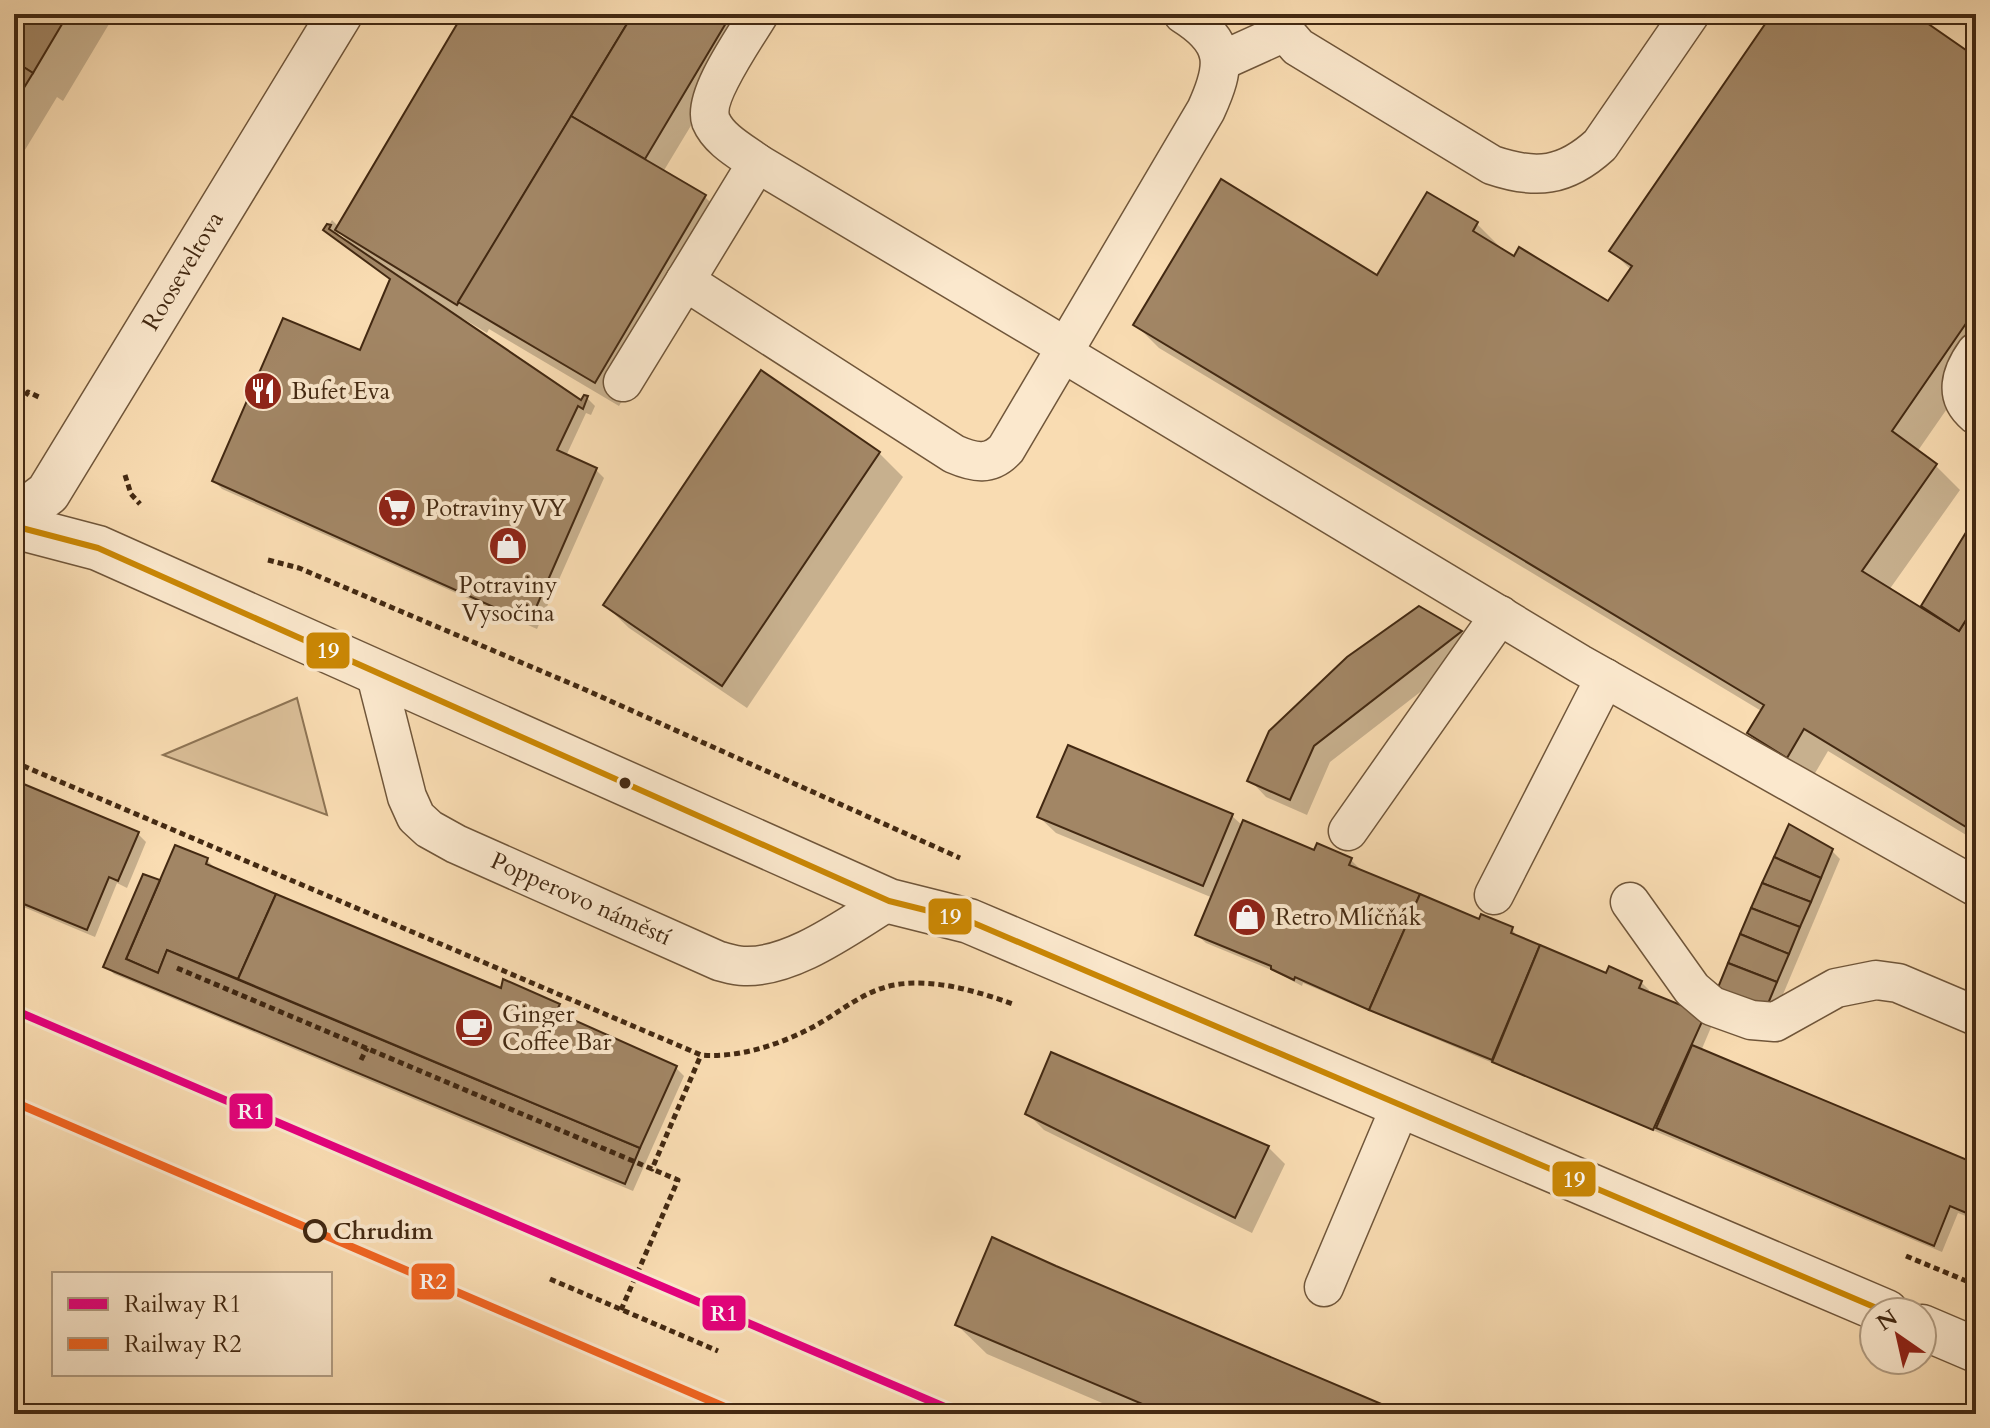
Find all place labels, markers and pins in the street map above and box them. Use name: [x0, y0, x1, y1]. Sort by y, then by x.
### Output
restaurant icon: Bufet Eva: [242, 370, 284, 412]
place label: Bufet Eva: [291, 375, 391, 408]
supermarket icon: Potraviny VY: [376, 487, 418, 529]
place label: Potraviny VY: [425, 492, 566, 525]
shop icon: Potraviny Vysočina: [487, 525, 529, 567]
place label: Potraviny Vysočina: [458, 569, 558, 630]
unlabelled marker: [617, 775, 633, 791]
shop icon: Retro Mlíčňák: [1226, 896, 1268, 938]
place label: Retro Mlíčňák: [1275, 901, 1422, 934]
place label: Ginger Coffee Bar: [502, 998, 612, 1059]
cafe icon: Ginger Coffee Bar: [453, 1007, 495, 1049]
place label: Chrudim: [333, 1215, 434, 1248]
marker: Chrudim: [304, 1220, 326, 1242]

